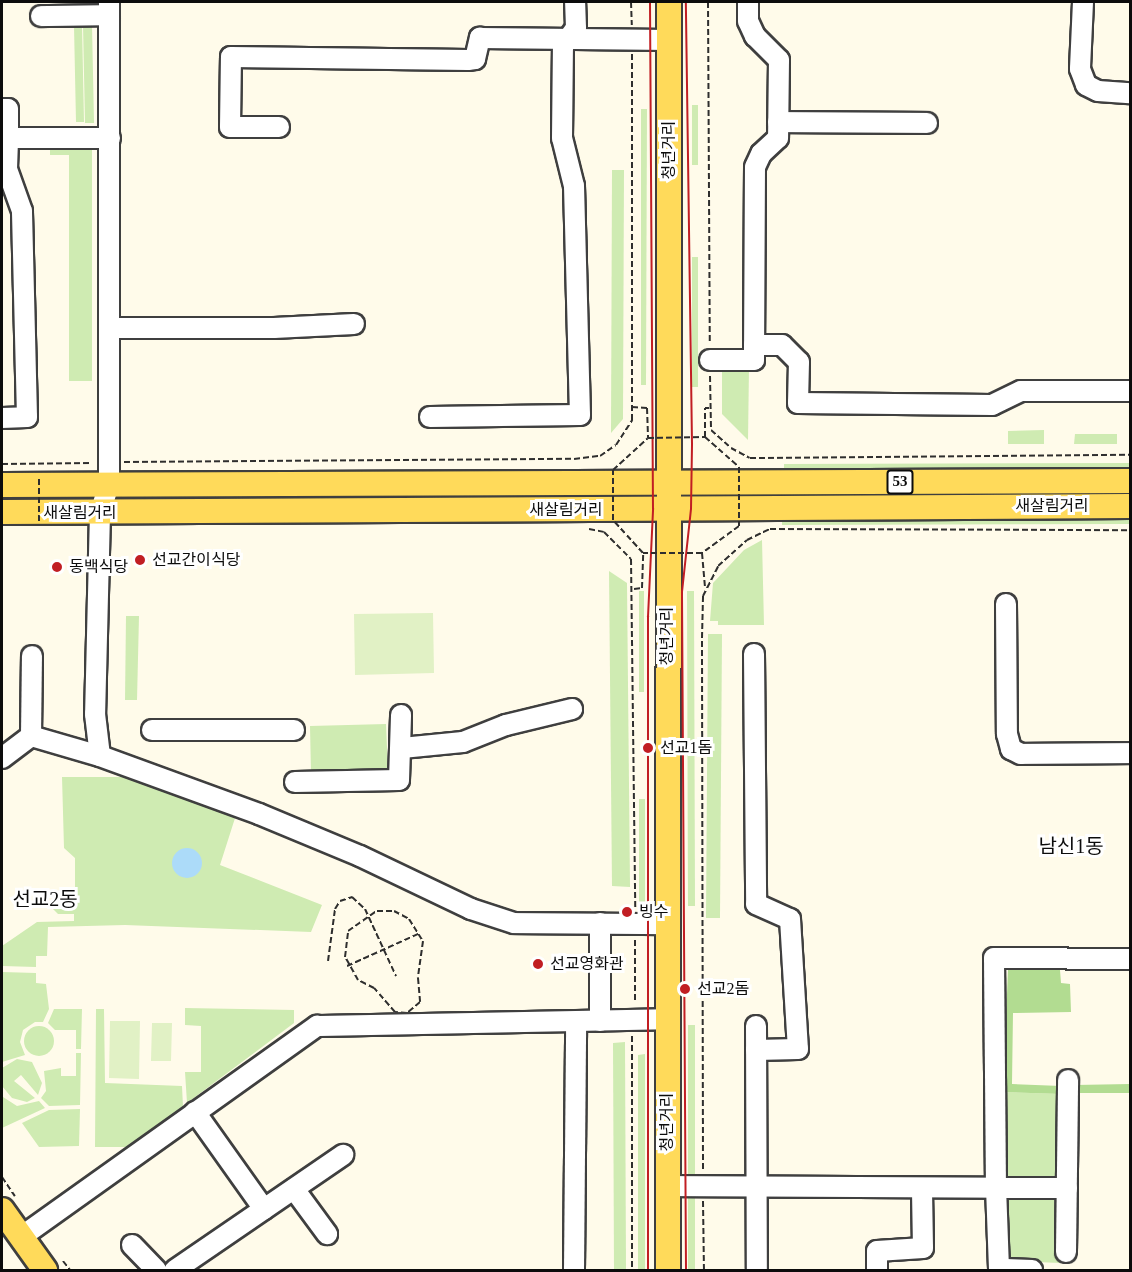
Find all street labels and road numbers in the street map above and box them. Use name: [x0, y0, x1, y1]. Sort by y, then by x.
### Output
street label: 청년거리: [659, 121, 679, 179]
road number: 53: [886, 470, 914, 494]
street label: 새살림거리: [1015, 496, 1089, 516]
street label: 새살림거리: [529, 500, 603, 520]
street label: 새살림거리: [43, 503, 117, 523]
street label: 청년거리: [657, 607, 677, 665]
street label: 청년거리: [657, 1093, 677, 1151]

